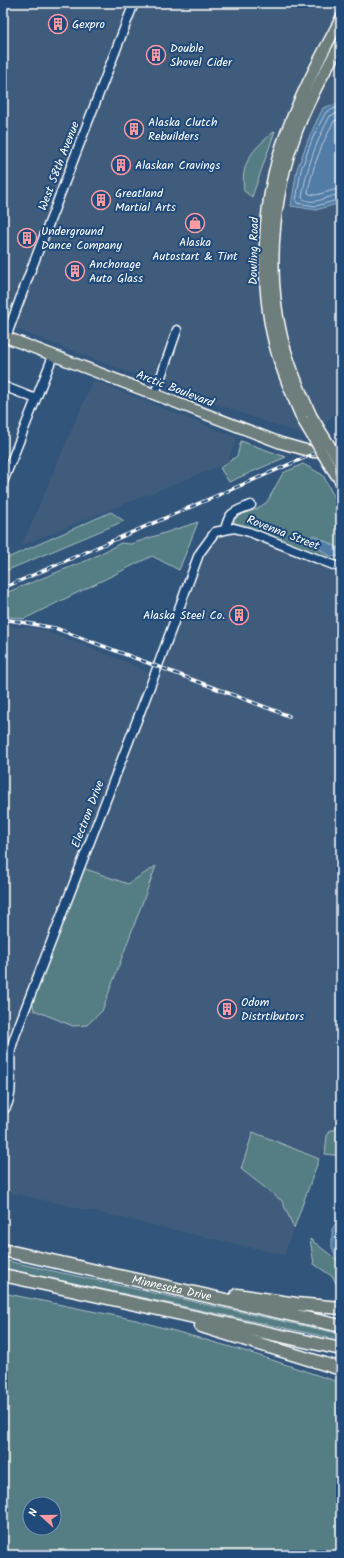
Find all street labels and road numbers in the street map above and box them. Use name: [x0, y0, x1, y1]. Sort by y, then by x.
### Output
street label: West 58th Avenue: [33, 118, 85, 213]
street label: Dowling Road: [244, 216, 264, 285]
street label: Arctic Boulevard: [133, 365, 218, 413]
street label: Rovenna Street: [244, 510, 322, 556]
street label: Electron Drive: [66, 777, 110, 851]
street label: Minnesota Drive: [130, 1270, 214, 1306]

